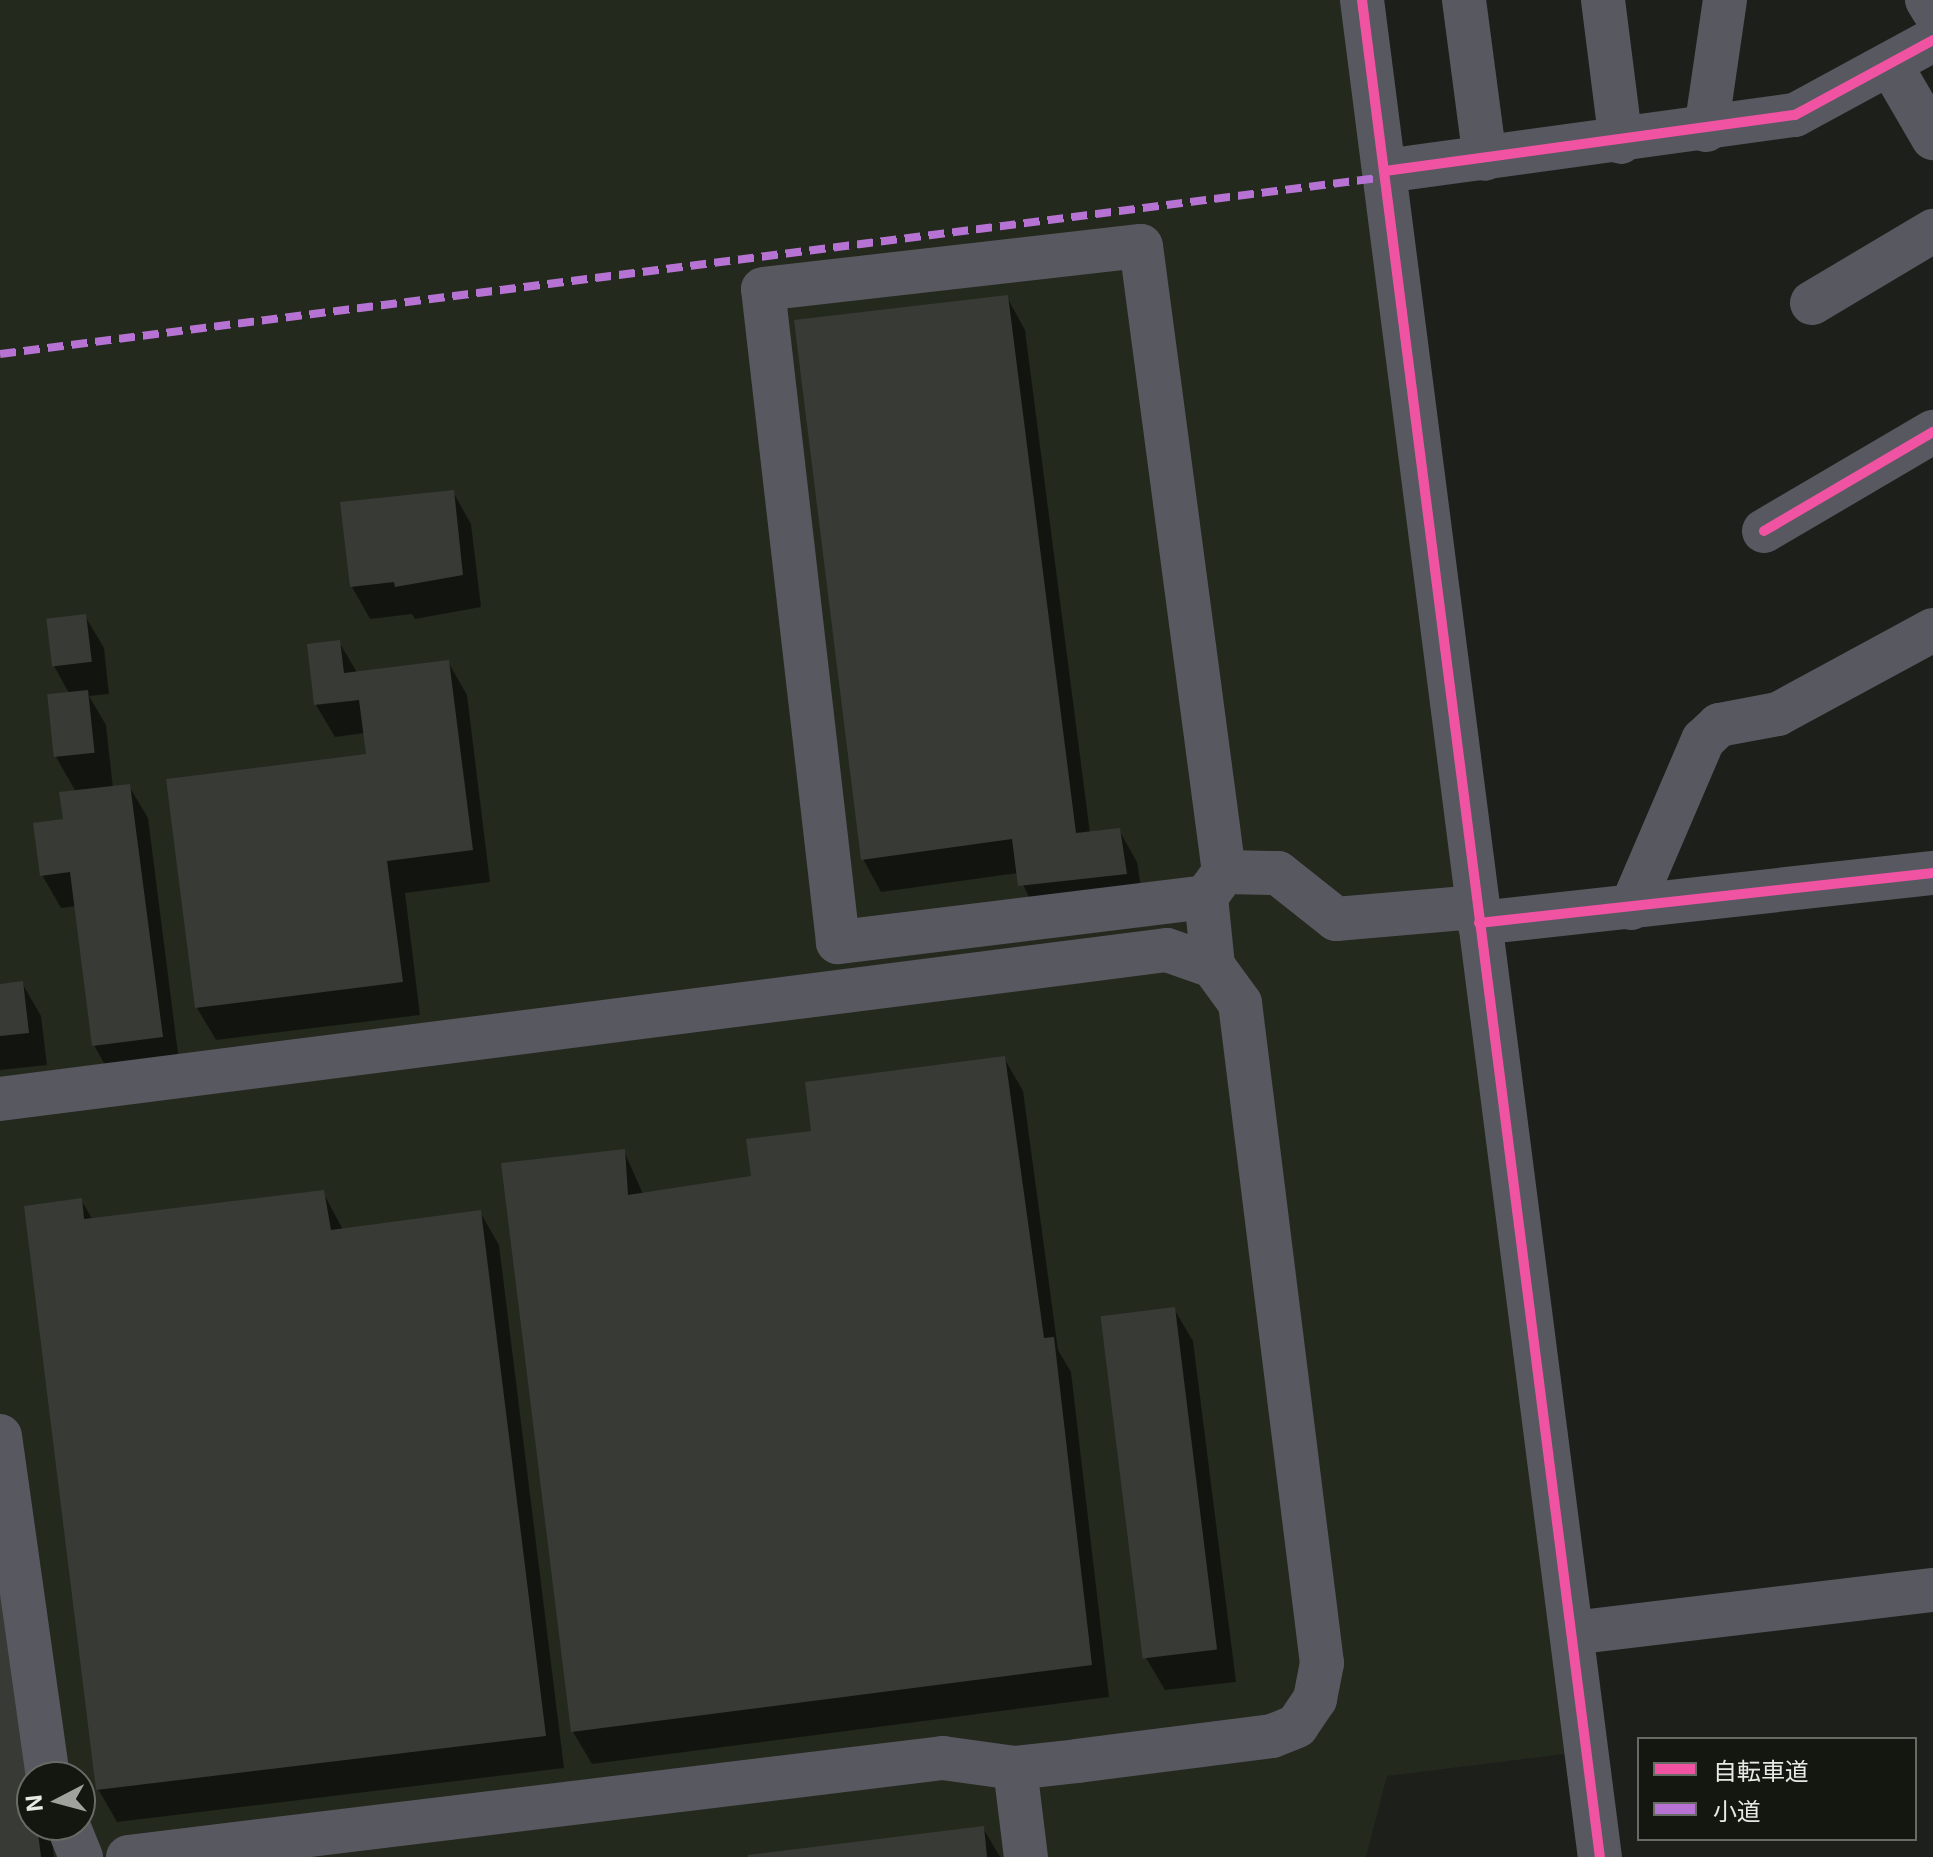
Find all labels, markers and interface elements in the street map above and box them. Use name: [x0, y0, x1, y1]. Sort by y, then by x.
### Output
legend: [1637, 1737, 1917, 1841]
text: 自転車道: [1713, 1757, 1809, 1786]
north arrow: [16, 1761, 96, 1841]
text: N: [20, 1794, 48, 1813]
text: 小道: [1713, 1797, 1761, 1826]

